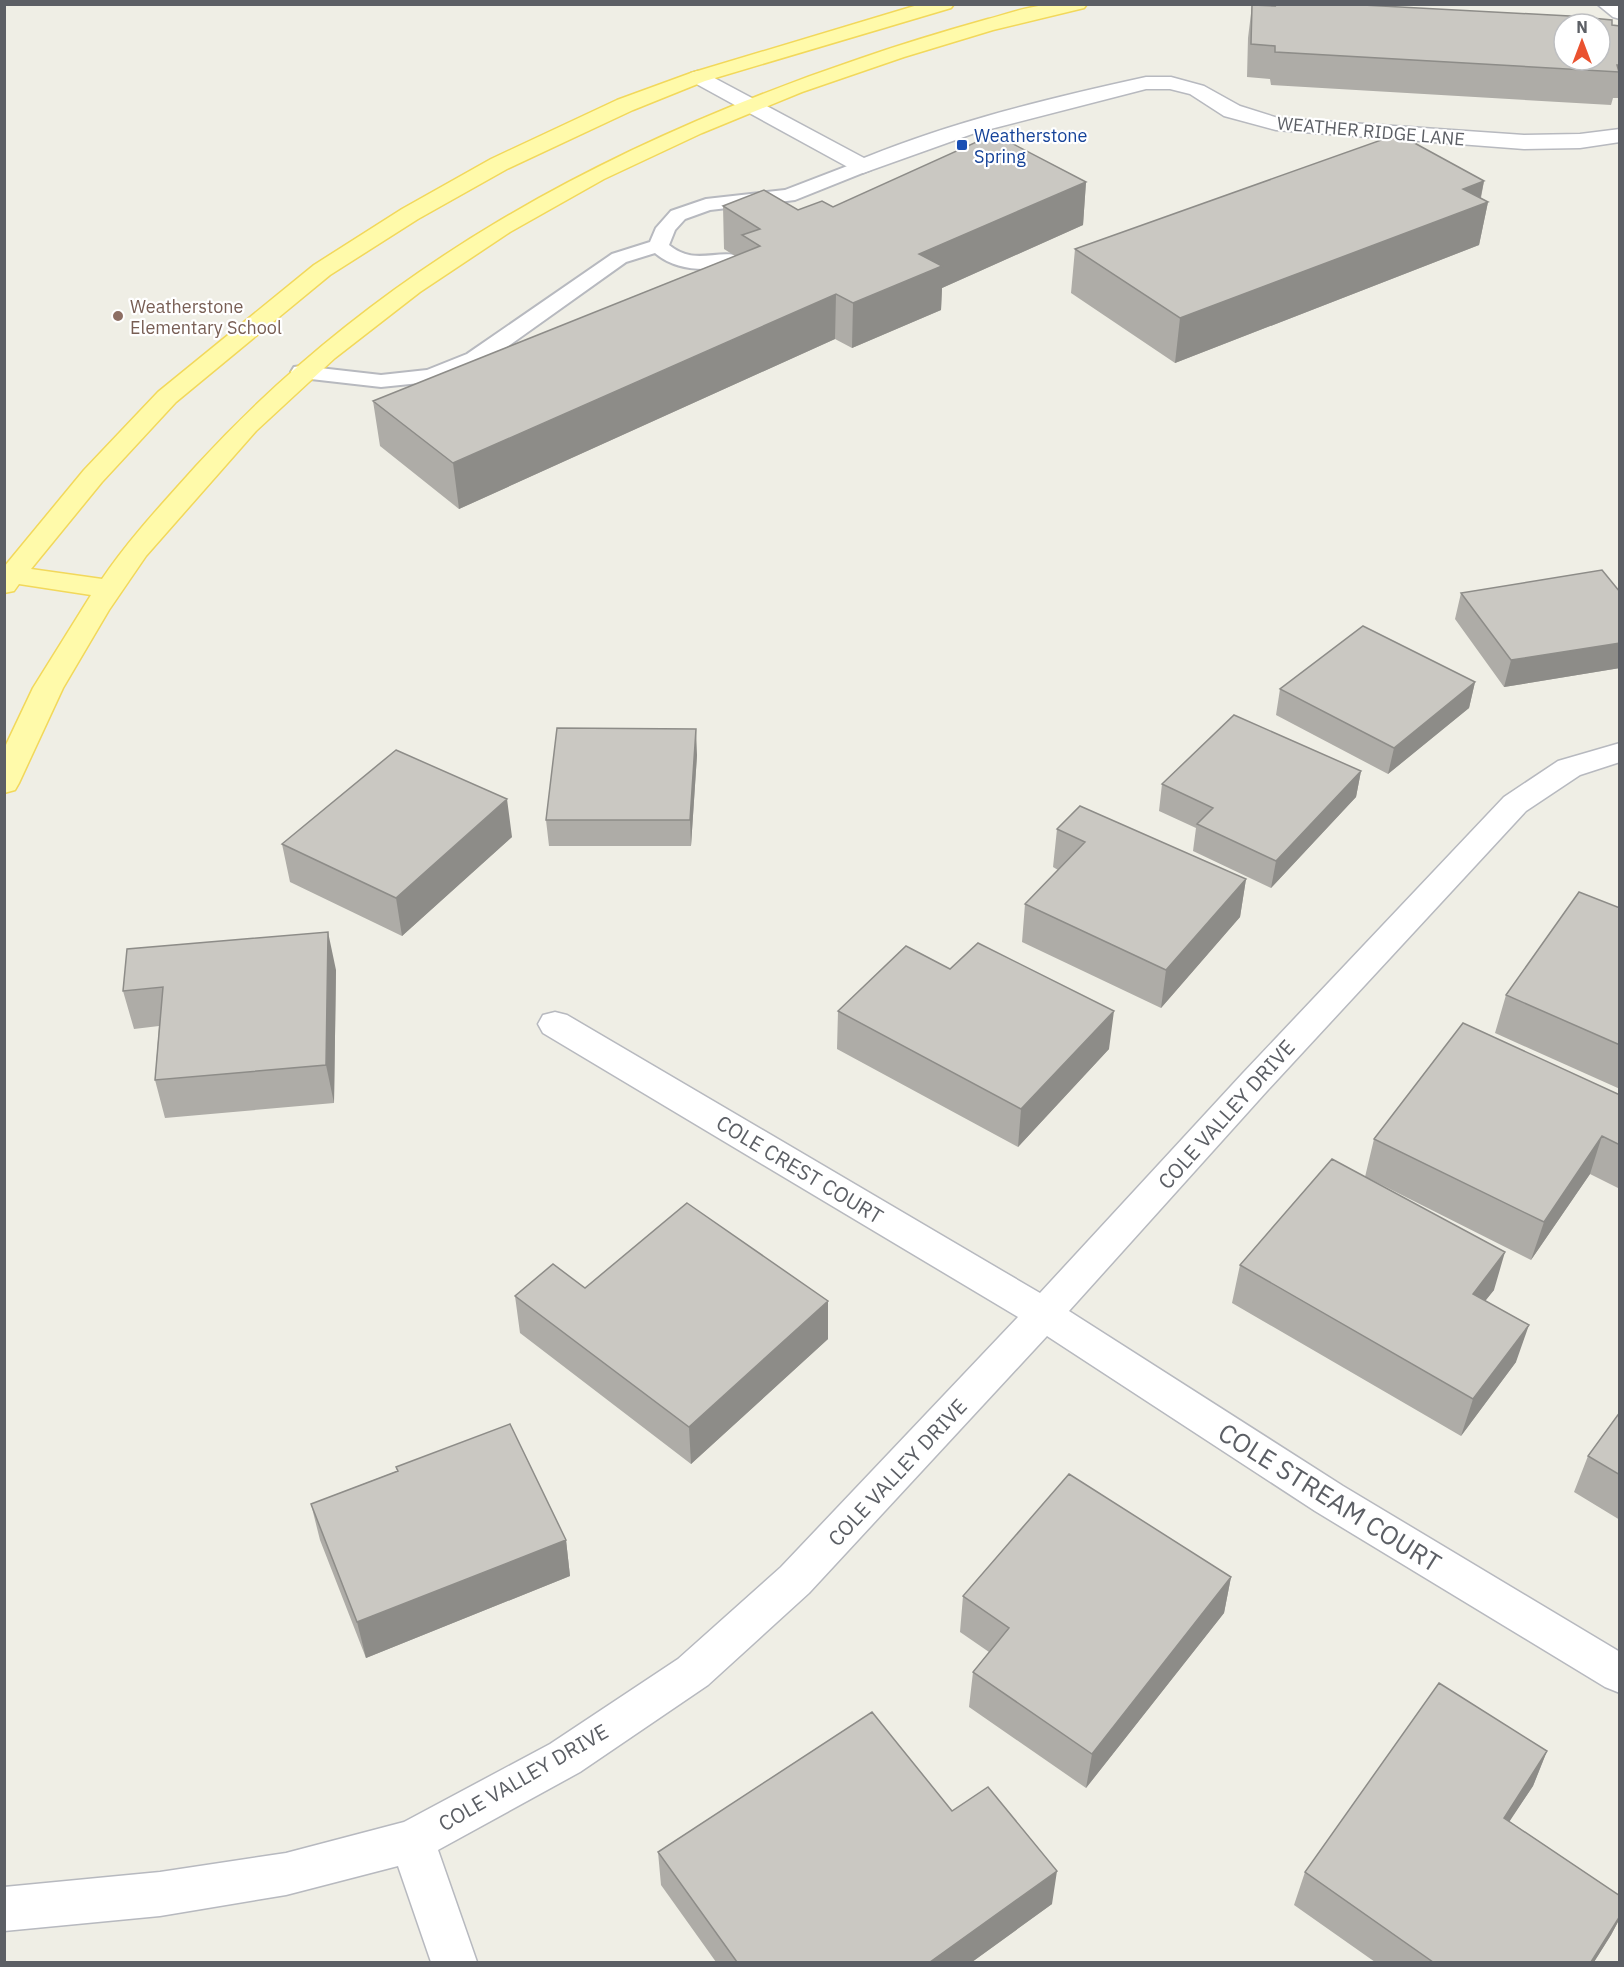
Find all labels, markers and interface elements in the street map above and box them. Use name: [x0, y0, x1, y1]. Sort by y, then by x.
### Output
north arrow: [1552, 12, 1612, 72]
text: N: [1576, 17, 1588, 37]
street label: WEATHER RIDGE LANE: [1276, 111, 1466, 151]
place label: Weatherstone Spring: [974, 124, 1087, 168]
marker: Weatherstone Spring: [955, 138, 969, 152]
place label: Weatherstone Elementary School: [130, 295, 282, 339]
marker: Weatherstone Elementary School: [111, 309, 125, 323]
street label: COLE VALLEY DRIVE: [1151, 1033, 1301, 1195]
street label: COLE CREST COURT: [711, 1108, 889, 1230]
street label: COLE VALLEY DRIVE: [821, 1392, 973, 1552]
street label: COLE STREAM COURT: [1212, 1415, 1448, 1579]
street label: COLE VALLEY DRIVE: [433, 1717, 613, 1837]

